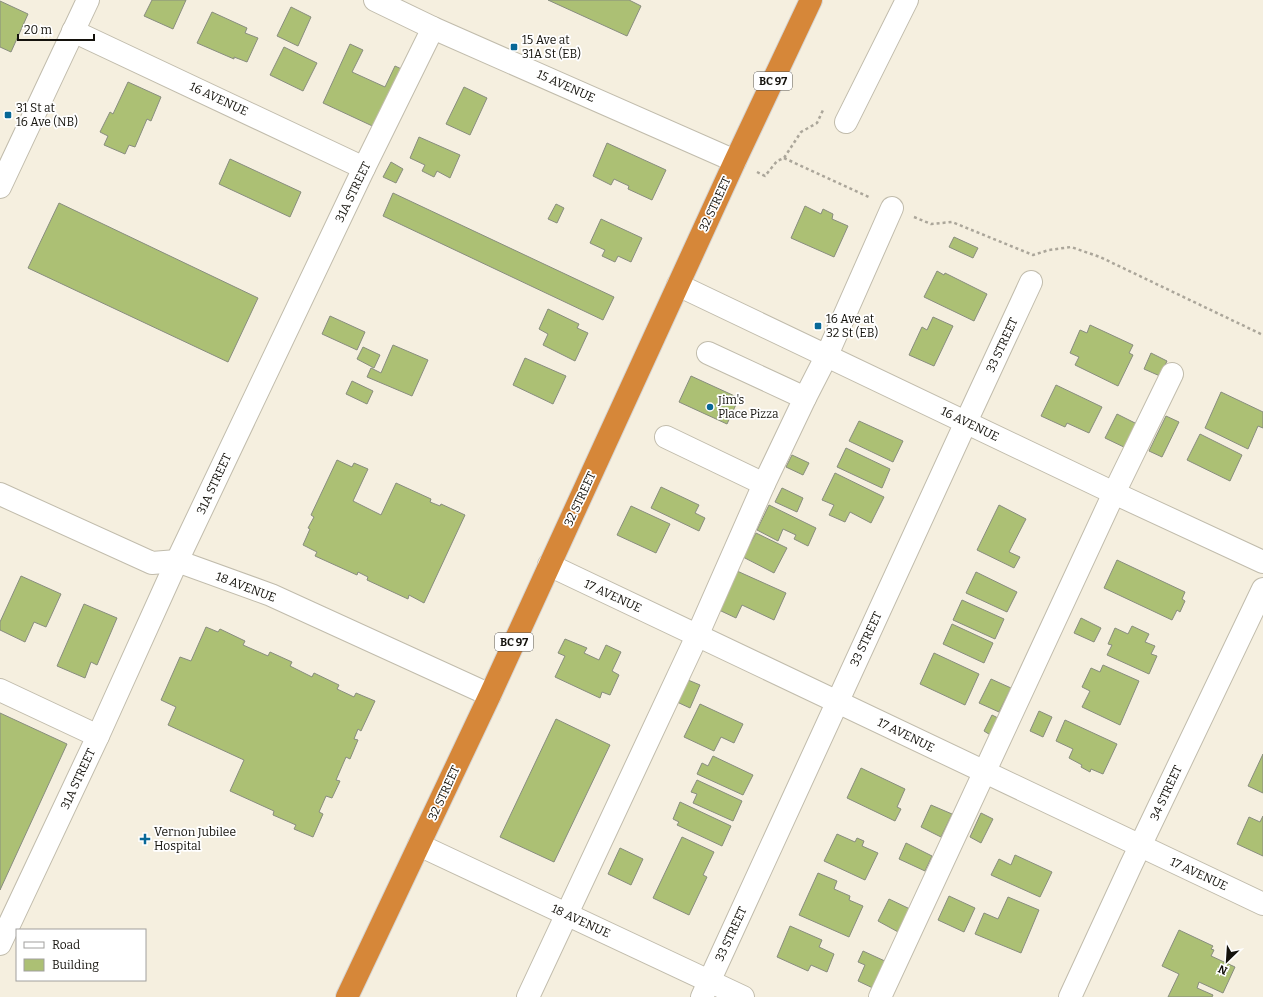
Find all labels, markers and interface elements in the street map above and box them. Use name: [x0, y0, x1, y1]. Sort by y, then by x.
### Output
scale bar: [18, 16, 94, 42]
text: 20 m: [24, 23, 53, 37]
place label: 15 Ave at 31A St (EB): [522, 33, 581, 61]
marker: 15 Ave at 31A St (EB): [509, 42, 519, 52]
street label: 15 AVENUE: [535, 67, 597, 105]
road number: BC 97: [754, 72, 792, 90]
street label: 16 AVENUE: [188, 79, 250, 119]
place label: 31 St at 16 Ave (NB): [16, 101, 78, 129]
marker: 31 St at 16 Ave (NB): [3, 110, 13, 120]
street label: 31A STREET: [332, 159, 374, 225]
street label: 32 STREET: [696, 174, 734, 234]
place label: 16 Ave at 32 St (EB): [826, 312, 878, 340]
street label: 33 STREET: [983, 315, 1021, 375]
marker: 16 Ave at 32 St (EB): [813, 321, 823, 331]
place label: Jim's Place Pizza: [717, 393, 779, 421]
marker: Jim's Place Pizza: [705, 402, 715, 412]
street label: 16 AVENUE: [939, 404, 1001, 444]
street label: 31A STREET: [194, 451, 234, 517]
street label: 32 STREET: [561, 469, 599, 529]
street label: 18 AVENUE: [214, 569, 278, 605]
street label: 17 AVENUE: [582, 577, 644, 615]
street label: 33 STREET: [847, 609, 885, 669]
road number: BC 97: [495, 633, 533, 651]
street label: 17 AVENUE: [875, 715, 937, 755]
street label: 31A STREET: [58, 746, 98, 812]
street label: 32 STREET: [425, 763, 463, 823]
street label: 34 STREET: [1147, 763, 1185, 823]
place label: Vernon Jubilee Hospital: [154, 825, 236, 853]
marker: Vernon Jubilee Hospital: [139, 833, 151, 845]
street label: 17 AVENUE: [1168, 855, 1230, 893]
street label: 18 AVENUE: [549, 901, 613, 941]
street label: 33 STREET: [712, 904, 750, 964]
legend: [16, 929, 146, 981]
text: Road: [52, 938, 80, 952]
north arrow: [1207, 941, 1247, 981]
text: Building: [52, 958, 99, 972]
text: N: [1216, 962, 1230, 977]

